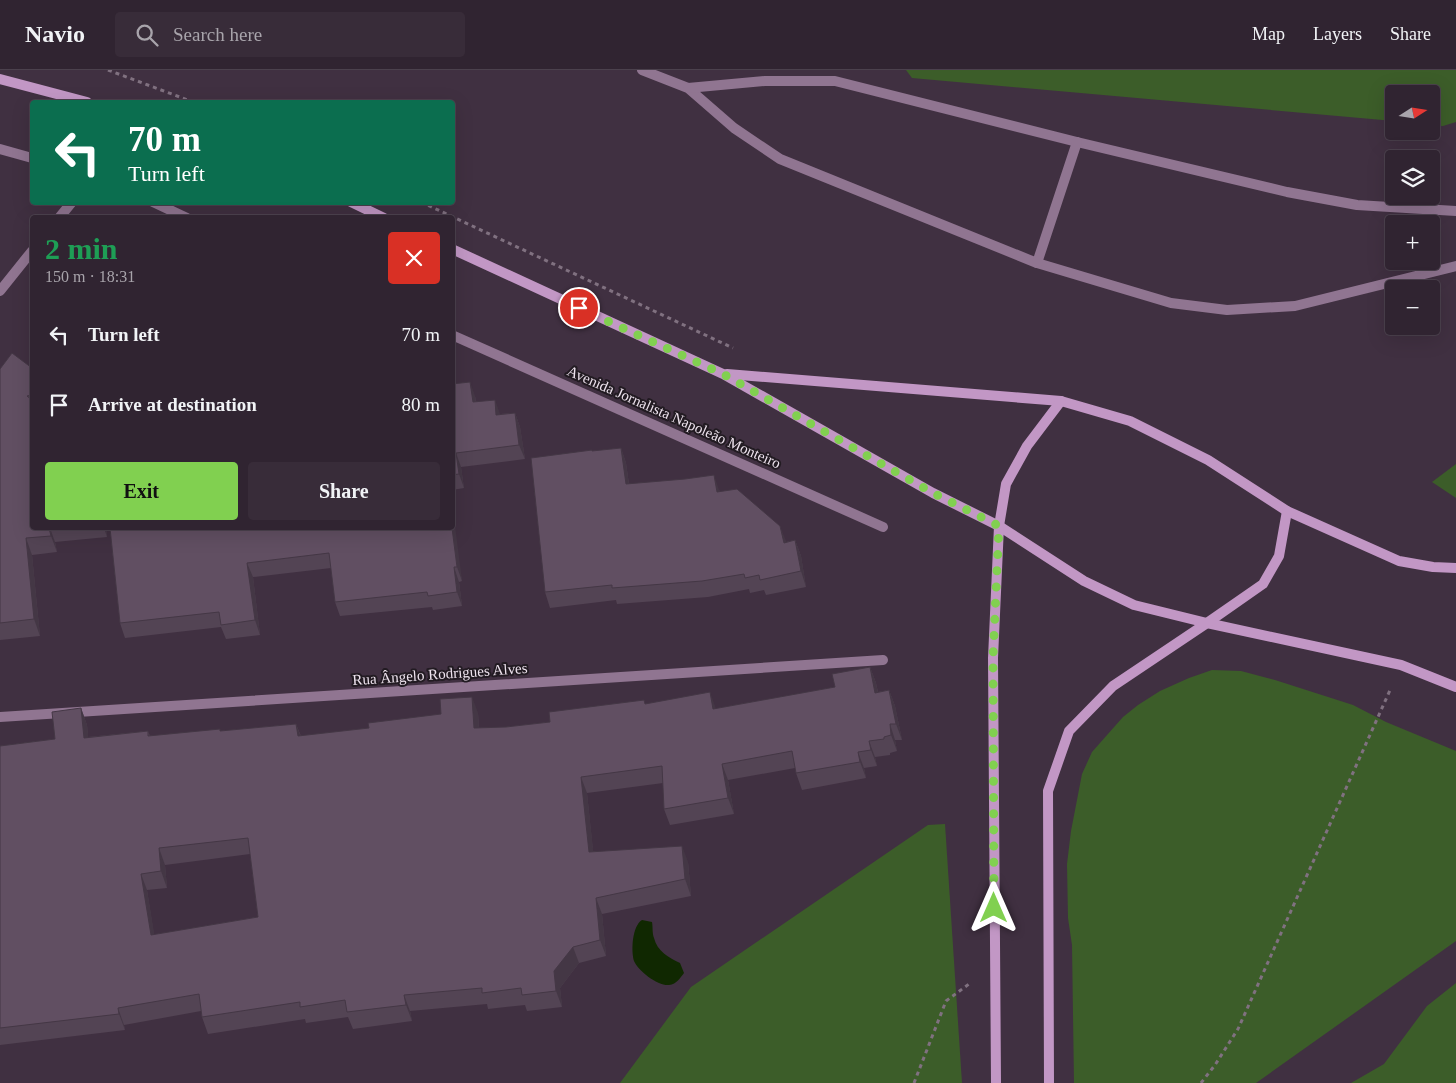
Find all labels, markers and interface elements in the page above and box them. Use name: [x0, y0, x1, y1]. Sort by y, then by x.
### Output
search box: [115, 12, 465, 57]
text: Navio: [25, 21, 85, 47]
icon: search: [133, 21, 161, 49]
text: Search here: [173, 24, 262, 45]
text: Map: [1252, 24, 1285, 44]
text: Layers: [1313, 24, 1362, 44]
text: Share: [1390, 24, 1431, 44]
north arrow: [1385, 85, 1440, 140]
map controls: [1385, 85, 1440, 335]
icon: left: [45, 120, 110, 185]
text: 70 m: [128, 120, 201, 159]
button: layers: [1385, 150, 1440, 205]
text: Turn left: [128, 161, 205, 186]
button: +: [1385, 215, 1440, 270]
text: 2 min: [45, 232, 118, 265]
button: close: [388, 232, 440, 284]
text: 150 m · 18:31: [45, 268, 135, 285]
button: −: [1385, 280, 1440, 335]
pin: [558, 287, 600, 329]
icon: arrive: [565, 294, 593, 322]
icon: left: [45, 321, 73, 349]
text: Turn left: [88, 324, 160, 345]
text: 70 m: [401, 324, 440, 345]
street label: Avenida Jornalista Napoleão Monteiro: [565, 363, 783, 471]
icon: arrive: [45, 391, 73, 419]
text: Arrive at destination: [88, 394, 257, 415]
text: 80 m: [401, 394, 440, 415]
button: Exit: [45, 462, 238, 520]
button: Share: [248, 462, 440, 520]
street label: Rua Ângelo Rodrigues Alves: [352, 660, 528, 688]
position arrow: [967, 881, 1019, 933]

